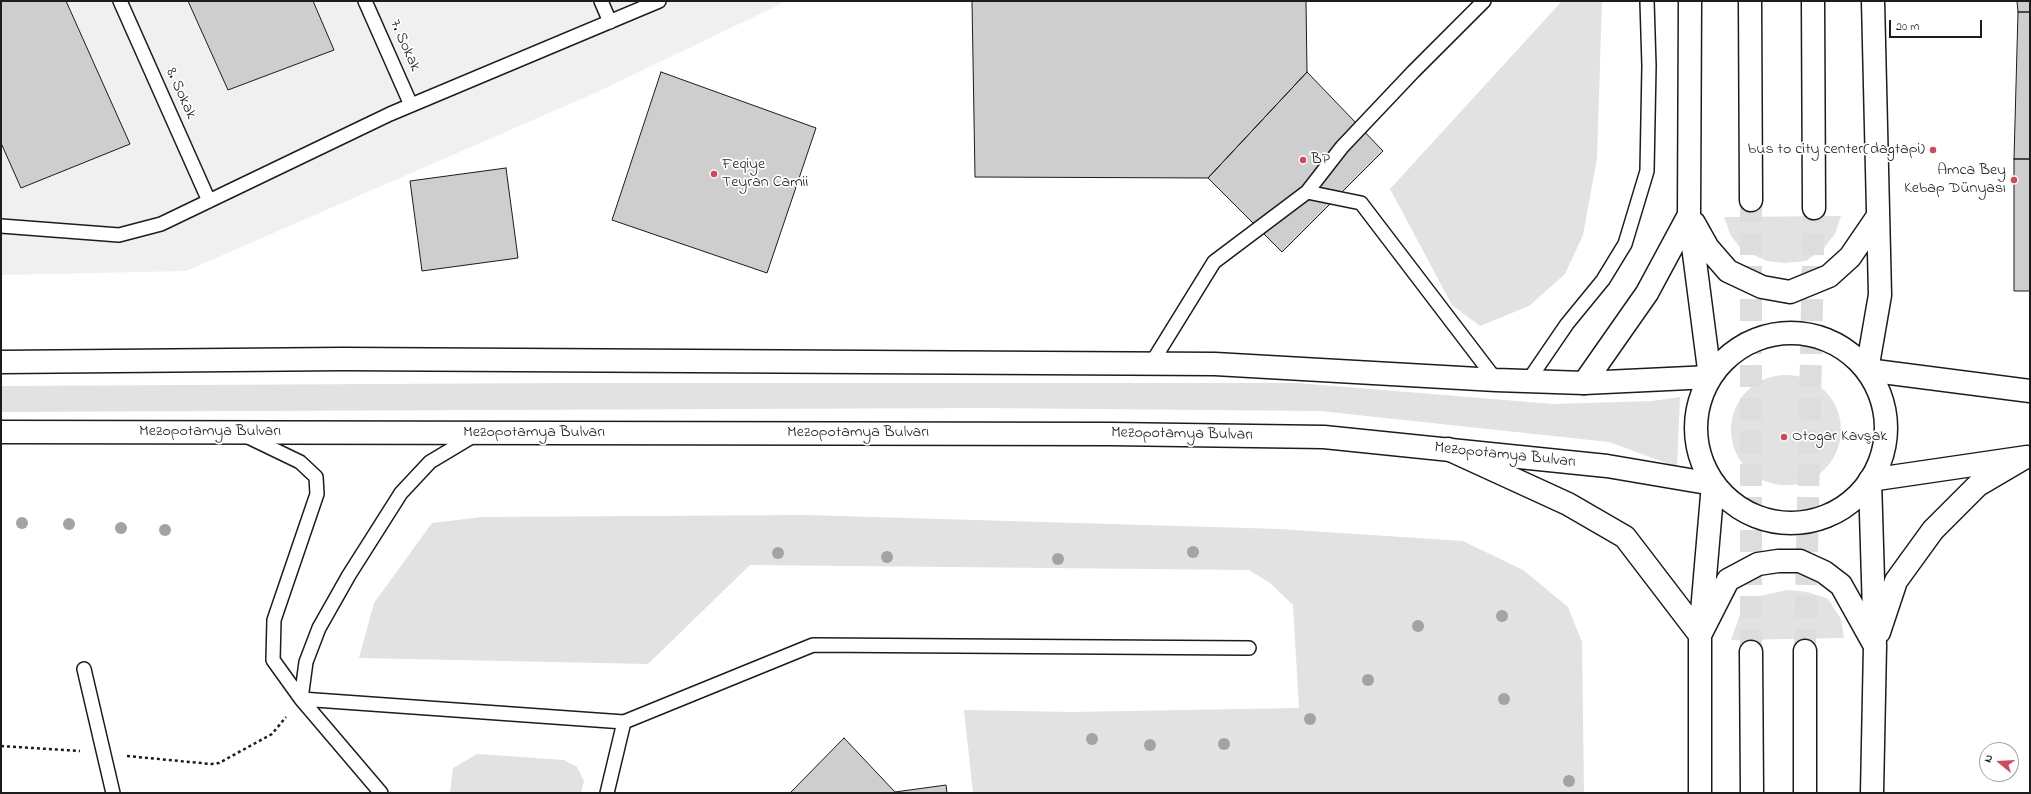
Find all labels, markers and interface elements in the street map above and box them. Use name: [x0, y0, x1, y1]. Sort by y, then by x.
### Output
scale bar: [1891, 12, 1984, 38]
street label: 7. Sokak: [384, 17, 424, 75]
text: 20 m: [1896, 18, 1919, 36]
street label: 8. Sokak: [160, 65, 200, 123]
place label: bus to city center(dagtapi): [1748, 140, 1925, 160]
marker: bus to city center(dagtapi): [1928, 145, 1938, 155]
place label: BP: [1311, 150, 1330, 170]
place label: Feqiye Teyran Camii: [722, 155, 808, 193]
marker: BP: [1298, 155, 1308, 165]
place label: Amca Bey Kebap Dünyası: [1904, 161, 2006, 199]
marker: Feqiye Teyran Camii: [709, 169, 719, 179]
marker: Amca Bey Kebap Dünyası: [2009, 175, 2019, 185]
street label: Mezopotamya Bulvarı: [139, 422, 281, 442]
street label: Mezopotamya Bulvarı: [463, 423, 605, 443]
street label: Mezopotamya Bulvarı: [787, 423, 929, 443]
street label: Mezopotamya Bulvarı: [1111, 424, 1253, 446]
place label: Otogar Kavşak: [1792, 427, 1887, 447]
marker: Otogar Kavşak: [1779, 432, 1789, 442]
street label: Mezopotamya Bulvarı: [1433, 439, 1577, 473]
north arrow: [1979, 742, 2019, 782]
text: N: [1980, 753, 1997, 765]

